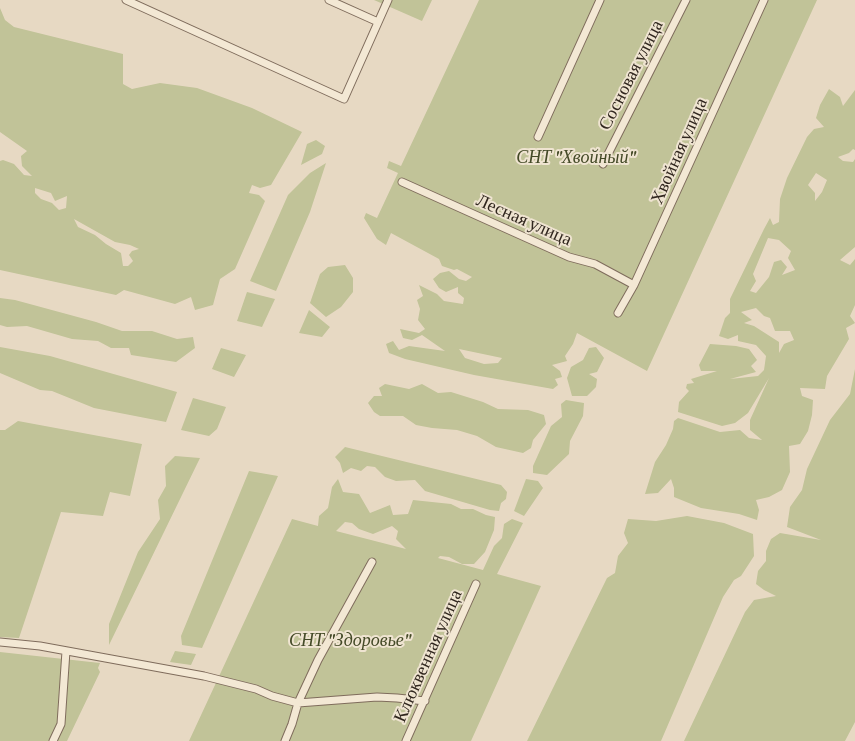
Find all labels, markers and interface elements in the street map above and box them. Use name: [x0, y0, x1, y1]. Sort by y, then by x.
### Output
street label: Сосновая улица: [594, 16, 668, 134]
street label: Хвойная улица: [646, 95, 712, 207]
park label: СНТ "Хвойный": [516, 146, 636, 168]
street label: Лесная улица: [473, 189, 575, 251]
street label: Клюквенная улица: [389, 586, 467, 726]
park label: СНТ "Здоровье": [289, 629, 411, 651]

